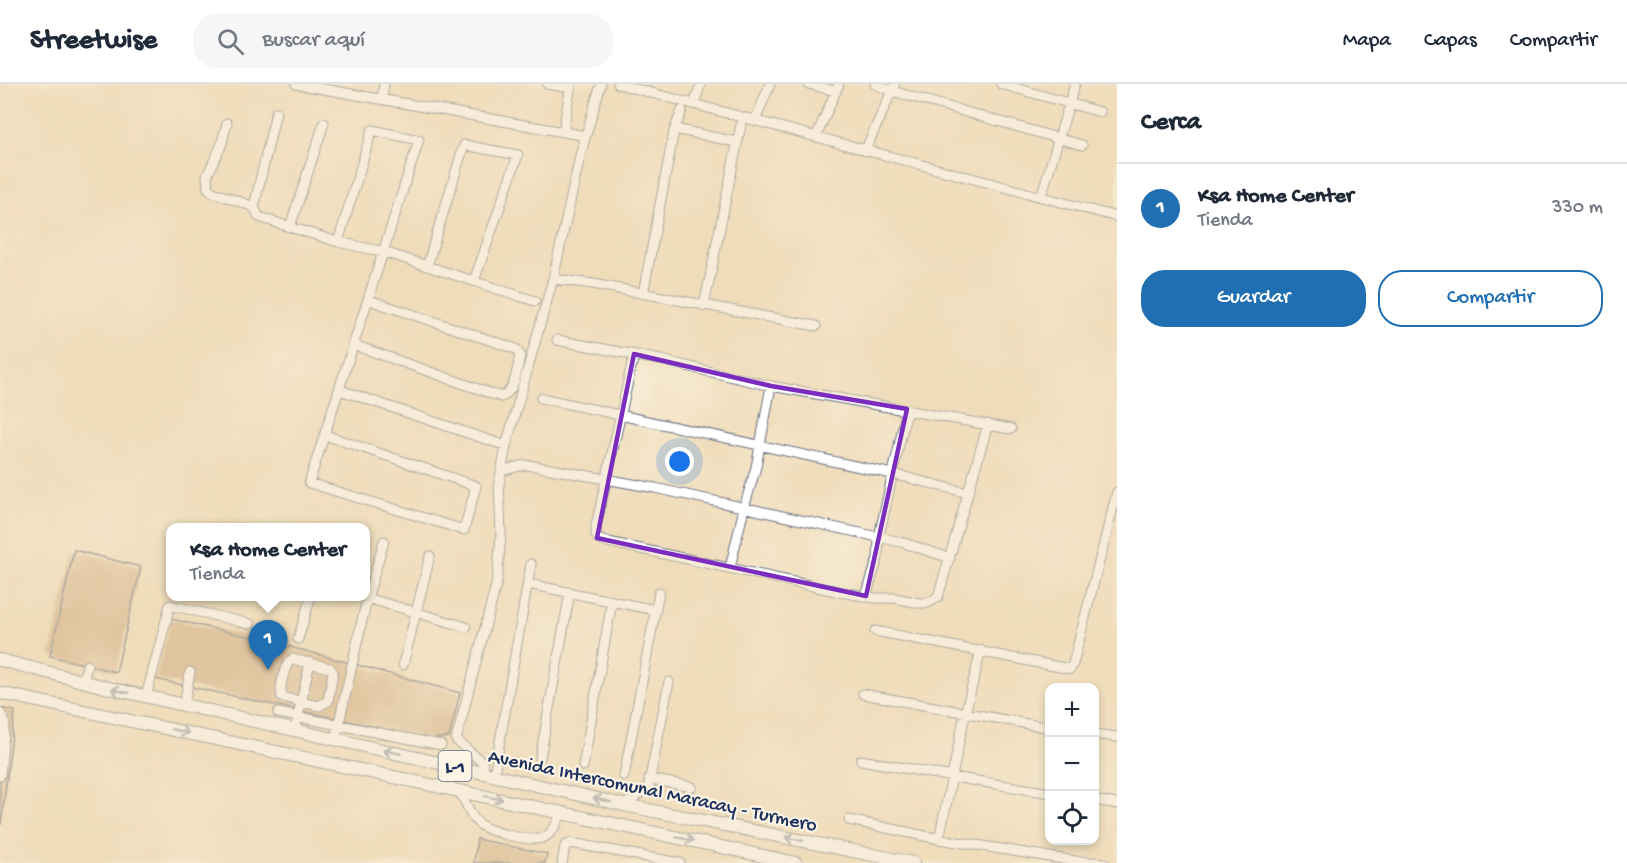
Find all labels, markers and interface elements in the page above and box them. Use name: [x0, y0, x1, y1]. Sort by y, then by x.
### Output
search box: [193, 14, 613, 68]
text: Streetwise: [30, 25, 157, 58]
icon: search: [214, 25, 247, 58]
text: Buscar aquí: [262, 28, 365, 54]
text: Mapa: [1343, 29, 1391, 54]
text: Capas: [1424, 29, 1477, 54]
text: Compartir: [1510, 29, 1597, 54]
text: Cerca: [1141, 108, 1201, 139]
text: Ksa Home Center: [1198, 184, 1354, 210]
text: 1: [1156, 197, 1165, 220]
text: 330 m: [1552, 197, 1603, 220]
text: Tienda: [1198, 210, 1253, 233]
button: Guardar: [1141, 270, 1366, 327]
button: Compartir: [1378, 270, 1603, 327]
your location: [665, 447, 694, 476]
popup: [166, 523, 370, 601]
text: Ksa Home Center: [190, 538, 346, 564]
text: Tienda: [190, 564, 245, 587]
pin: 1: [248, 620, 288, 670]
map controls: [1045, 683, 1099, 845]
button: +: [1045, 683, 1099, 737]
one-way arrow: [110, 685, 130, 696]
one-way arrow: [170, 726, 190, 737]
button: −: [1045, 737, 1099, 791]
one-way arrow: [383, 746, 402, 758]
street label: Avenida Intercomunal Maracay - Turmero: [486, 746, 819, 839]
road number: L-1: [438, 751, 472, 781]
button: locate: [1045, 791, 1099, 845]
one-way arrow: [484, 793, 504, 804]
one-way arrow: [593, 794, 613, 805]
one-way arrow: [784, 833, 804, 844]
one-way arrow: [675, 834, 694, 845]

